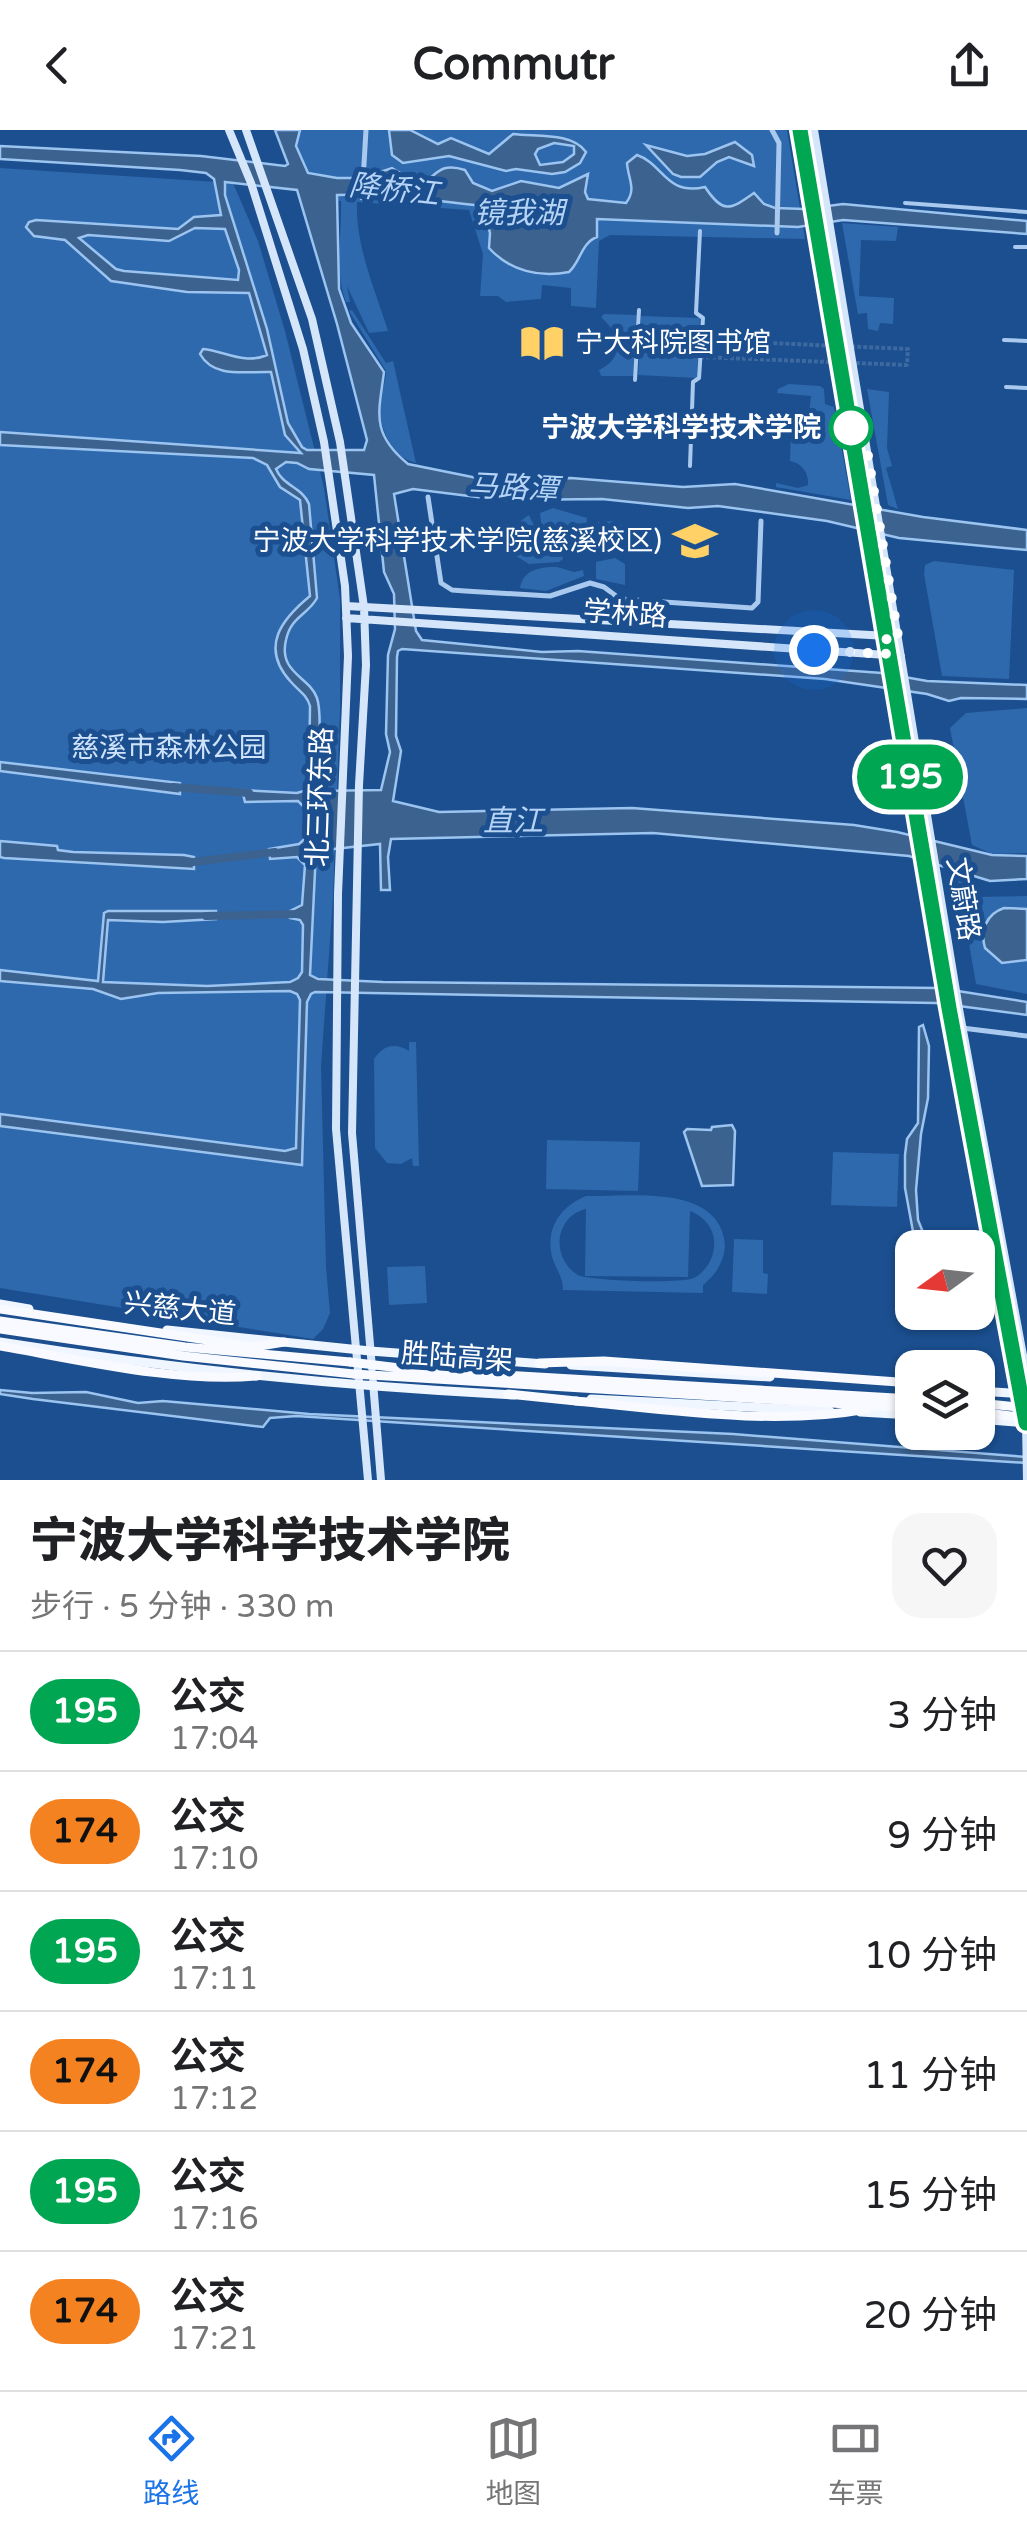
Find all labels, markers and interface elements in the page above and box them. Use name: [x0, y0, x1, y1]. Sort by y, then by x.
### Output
icon: back: [30, 38, 85, 93]
text: Commutr: [412, 38, 615, 92]
icon: share: [942, 38, 997, 93]
water label: 降桥江: [347, 167, 444, 213]
water label: 镜我湖: [474, 195, 568, 232]
library icon: 宁大科院图书馆: [518, 319, 566, 367]
place label: 宁大科院图书馆: [575, 326, 771, 360]
marker: 宁波大学科学技术学院: [830, 407, 872, 449]
place label: 宁波大学科学技术学院: [541, 411, 821, 445]
water label: 马路潭: [467, 467, 564, 509]
school or university icon: 宁波大学科学技术学院(慈溪校区): [671, 517, 719, 565]
place label: 宁波大学科学技术学院(慈溪校区): [253, 524, 662, 558]
street label: 学林路: [582, 594, 668, 634]
your location: [789, 625, 839, 675]
street label: 北三环东路: [301, 726, 339, 868]
park label: 慈溪市森林公园: [71, 731, 267, 765]
line badge: 195: [852, 744, 968, 810]
text: 195: [877, 756, 943, 798]
water label: 直江: [483, 803, 546, 840]
street label: 文蔚路: [940, 855, 986, 943]
north arrow: [895, 1230, 995, 1330]
map controls: [895, 1230, 995, 1450]
street label: 兴慈大道: [123, 1286, 237, 1332]
street label: 胜陆高架: [400, 1336, 514, 1378]
button: layers: [895, 1350, 995, 1450]
text: 宁波大学科学技术学院: [30, 1513, 510, 1571]
button: heart: [892, 1513, 997, 1618]
text: 步行 · 5 分钟 · 330 m: [30, 1588, 334, 1626]
text: 公交: [170, 1674, 246, 1720]
text: 195: [52, 1690, 118, 1732]
text: 3 分钟: [887, 1693, 997, 1739]
text: 17:04: [170, 1720, 259, 1758]
text: 公交: [170, 1794, 246, 1840]
text: 174: [52, 1810, 118, 1852]
text: 9 分钟: [887, 1813, 997, 1859]
text: 17:10: [170, 1840, 259, 1878]
text: 公交: [170, 1914, 246, 1960]
text: 195: [52, 1930, 118, 1972]
text: 10 分钟: [863, 1933, 997, 1979]
text: 17:11: [170, 1960, 259, 1998]
text: 公交: [170, 2034, 246, 2080]
text: 174: [52, 2050, 118, 2092]
text: 11 分钟: [863, 2053, 997, 2099]
text: 17:12: [170, 2080, 259, 2118]
text: 公交: [170, 2154, 246, 2200]
text: 195: [52, 2170, 118, 2212]
text: 15 分钟: [863, 2173, 997, 2219]
text: 17:16: [170, 2200, 259, 2238]
text: 公交: [170, 2274, 246, 2320]
text: 174: [52, 2290, 118, 2332]
text: 20 分钟: [863, 2293, 997, 2339]
text: 17:21: [170, 2320, 259, 2358]
tab: 路线: [143, 2411, 199, 2511]
tab: 地图: [485, 2411, 542, 2511]
tab: 车票: [828, 2411, 884, 2511]

